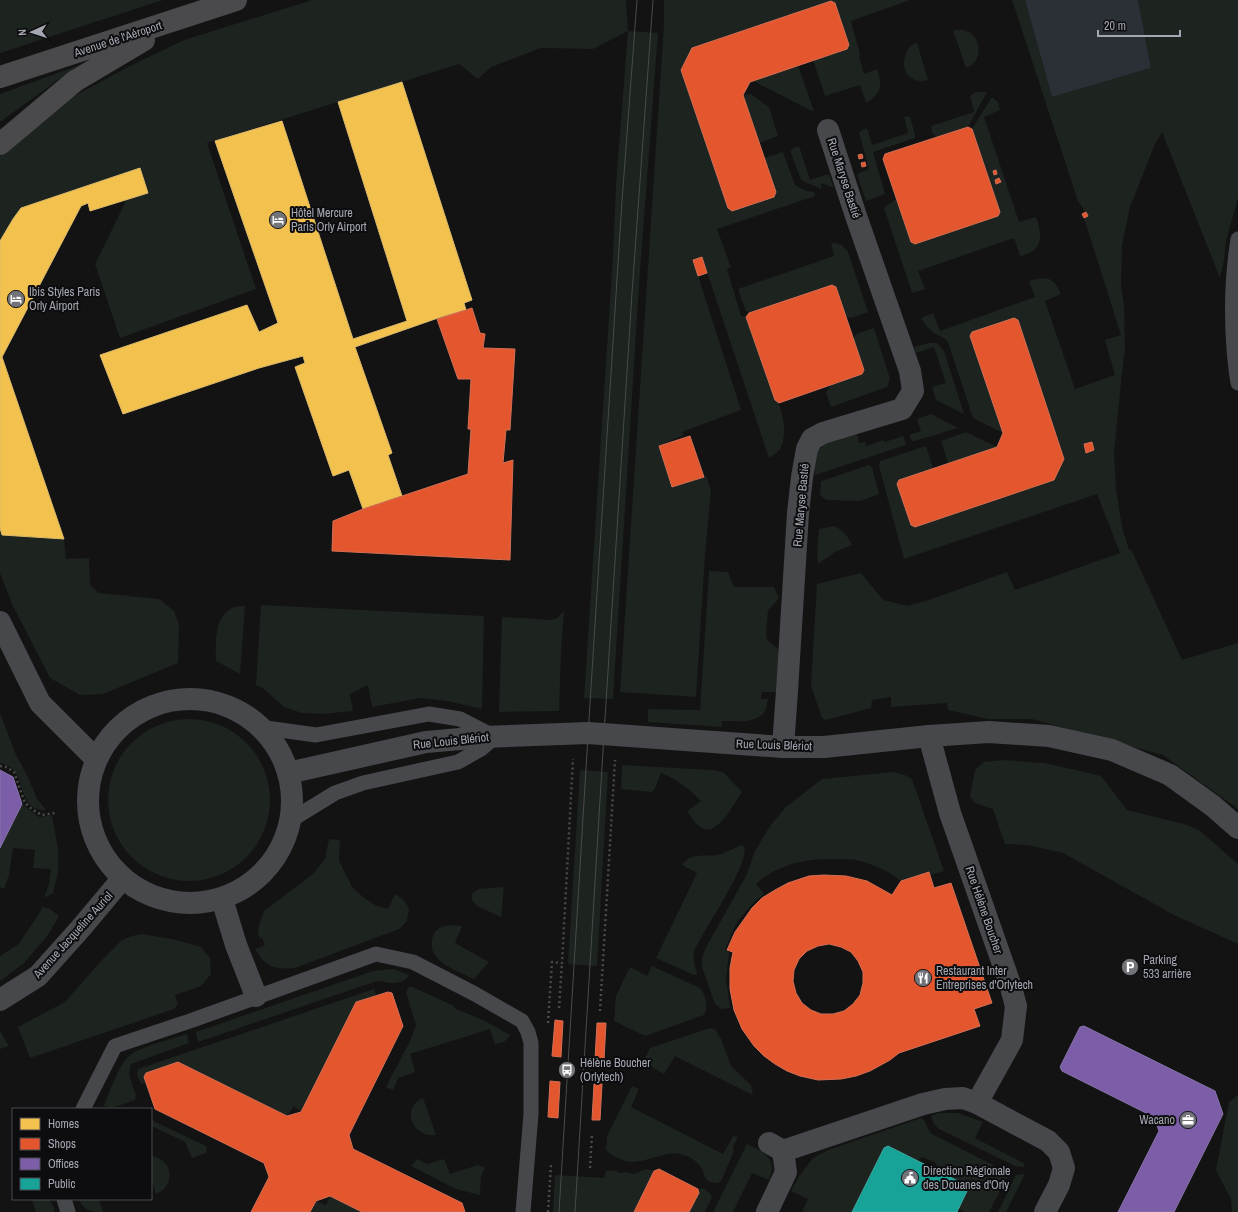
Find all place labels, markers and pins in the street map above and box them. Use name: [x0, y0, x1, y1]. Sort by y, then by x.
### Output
place label: Hôtel Mercure Paris Orly Airport: [291, 205, 367, 235]
hotel icon: Hôtel Mercure Paris Orly Airport: [268, 210, 288, 230]
place label: Ibis Styles Paris Orly Airport: [29, 284, 100, 314]
hotel icon: Ibis Styles Paris Orly Airport: [6, 289, 26, 309]
place label: Parking 533 arrière: [1143, 952, 1191, 982]
parking icon: Parking 533 arrière: [1120, 957, 1140, 977]
place label: Restaurant Inter Entreprises d'Orlytech: [936, 963, 1033, 993]
restaurant icon: Restaurant Inter Entreprises d'Orlytech: [913, 968, 933, 988]
place label: Hélène Boucher (Orlytech): [580, 1055, 651, 1085]
bus stop icon: Hélène Boucher (Orlytech): [557, 1060, 577, 1080]
office icon: Wacano: [1178, 1110, 1198, 1130]
place label: Wacano: [1139, 1112, 1175, 1128]
place label: Direction Régionale des Douanes d'Orly: [923, 1163, 1011, 1193]
public building icon: Direction Régionale des Douanes d'Orly: [900, 1168, 920, 1188]

